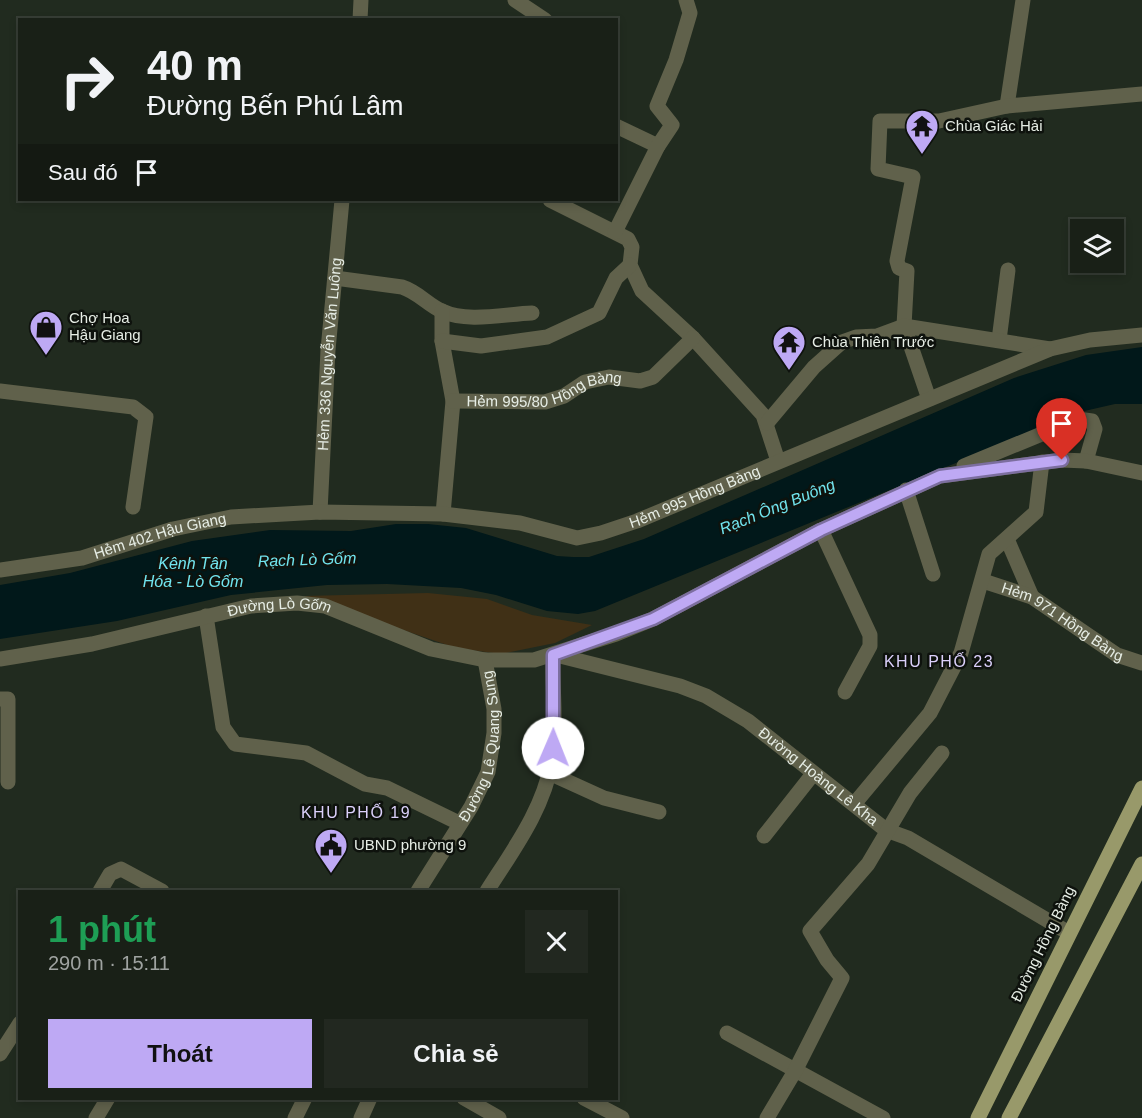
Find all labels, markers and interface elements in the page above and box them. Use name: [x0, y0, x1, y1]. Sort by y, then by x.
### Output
icon: right: [48, 42, 126, 120]
text: 40 m: [147, 42, 243, 89]
text: Đường Bến Phú Lâm: [147, 91, 403, 121]
temple icon: Chùa Giác Hải: [904, 108, 940, 155]
place label: Chùa Giác Hải: [945, 117, 1043, 134]
icon: arrive: [130, 156, 163, 189]
text: Sau đó: [48, 160, 118, 185]
map controls: [1070, 219, 1124, 273]
button: layers: [1070, 219, 1124, 273]
street label: Hẻm 336 Nguyễn Văn Luông: [314, 257, 345, 451]
shop icon: Chợ Hoa Hậu Giang: [28, 309, 64, 356]
place label: Chợ Hoa Hậu Giang: [69, 309, 141, 343]
temple icon: Chùa Thiên Trước: [771, 324, 807, 371]
place label: Chùa Thiên Trước: [812, 333, 935, 350]
street label: Hẻm 995/80 Hồng Bàng: [466, 368, 623, 410]
pin: [1036, 398, 1087, 460]
icon: arrive: [1045, 407, 1078, 440]
street label: Hẻm 995 Hồng Bàng: [627, 462, 762, 531]
water label: Rạch Ông Buông: [717, 475, 837, 537]
street label: Hẻm 402 Hậu Giang: [91, 509, 228, 562]
water label: Rạch Lò Gốm: [257, 549, 357, 570]
water label: Kênh Tân Hóa - Lò Gốm: [143, 555, 243, 590]
street label: Hẻm 971 Hồng Bàng: [999, 579, 1125, 664]
street label: Đường Lò Gốm: [225, 594, 334, 619]
district label: KHU PHỐ 23: [884, 651, 994, 670]
street label: Đường Lê Quang Sung: [455, 670, 502, 825]
position arrow: [521, 716, 585, 780]
street label: Đường Hoàng Lê Kha: [755, 724, 882, 829]
district label: KHU PHỐ 19: [301, 802, 411, 821]
public building icon: UBND phường 9: [313, 827, 349, 874]
place label: UBND phường 9: [354, 836, 466, 853]
street label: Đường Hồng Bàng: [1007, 883, 1078, 1004]
text: 1 phút: [48, 909, 156, 950]
button: close: [525, 910, 588, 973]
text: 290 m · 15:11: [48, 952, 170, 974]
button: Thoát: [48, 1019, 312, 1088]
button: Chia sẻ: [324, 1019, 588, 1088]

